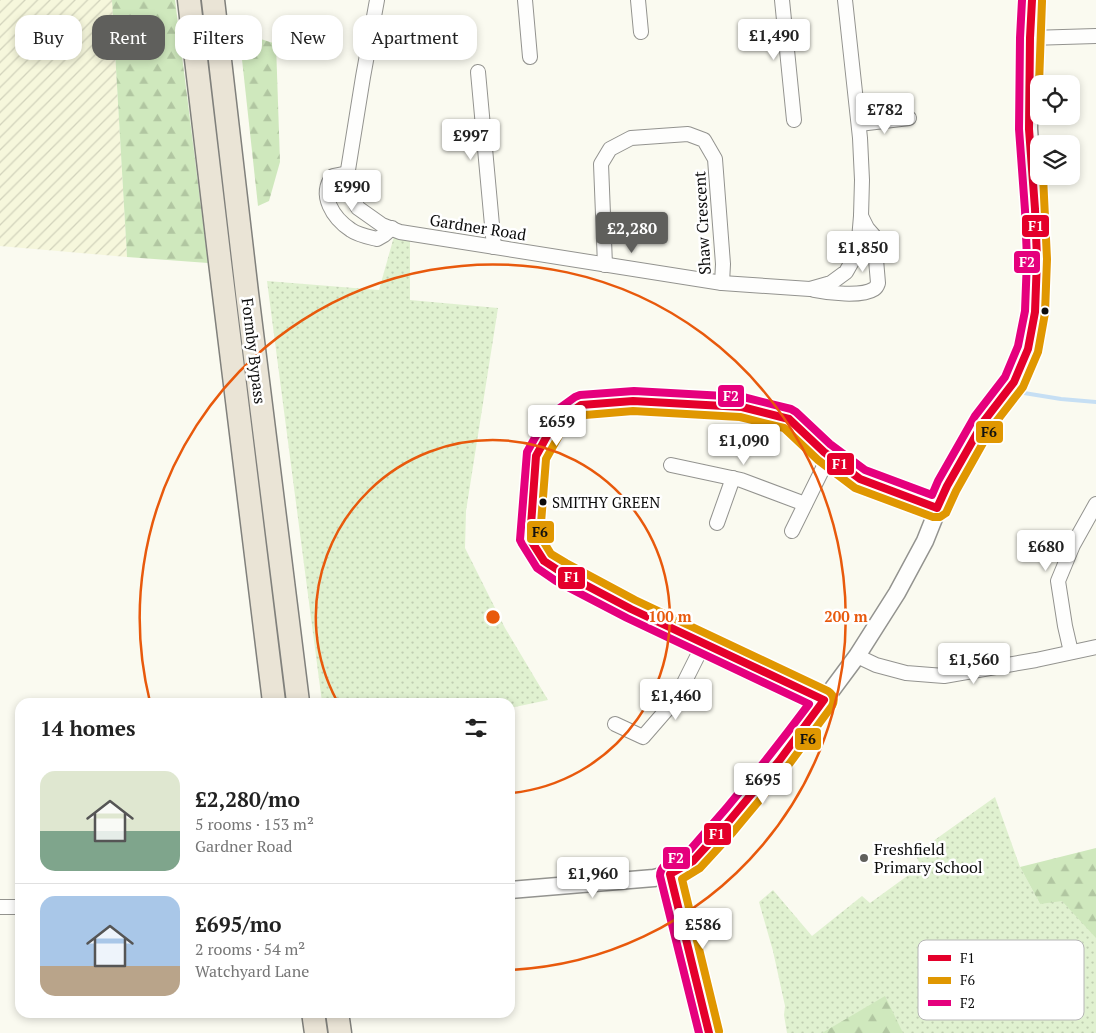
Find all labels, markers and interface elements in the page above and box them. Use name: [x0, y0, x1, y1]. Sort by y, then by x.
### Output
chip: Buy: [15, 15, 82, 60]
chip: Rent: [92, 15, 165, 60]
chip: Filters: [175, 15, 262, 60]
chip: New: [272, 15, 343, 60]
chip: Apartment: [353, 15, 477, 60]
pin: £1,490: [733, 18, 815, 61]
text: £1,490: [749, 24, 799, 46]
map controls: [1030, 75, 1080, 185]
button: locate: [1030, 75, 1080, 125]
pin: £782: [855, 92, 915, 135]
text: £782: [867, 98, 903, 120]
pin: £997: [441, 119, 501, 161]
text: £997: [453, 124, 489, 146]
button: layers: [1030, 135, 1080, 185]
pin: £990: [322, 170, 382, 212]
street label: Shaw Crescent: [688, 171, 716, 275]
text: £990: [334, 175, 370, 197]
street label: Gardner Road: [428, 209, 528, 245]
pin: £2,280: [591, 212, 673, 254]
line badge: F1: [1021, 214, 1050, 238]
text: F1: [1028, 216, 1044, 235]
text: £2,280: [607, 217, 657, 239]
pin: £1,850: [822, 230, 904, 273]
text: £1,850: [838, 236, 888, 258]
line badge: F2: [1013, 250, 1041, 274]
text: F2: [1019, 252, 1035, 271]
street label: Formby Bypass: [237, 297, 271, 405]
unlabelled marker: [1040, 306, 1050, 316]
line badge: F2: [717, 384, 745, 408]
text: F2: [723, 386, 739, 405]
pin: £659: [527, 404, 587, 447]
text: £659: [539, 410, 575, 432]
line badge: F6: [975, 420, 1004, 444]
text: F6: [981, 422, 997, 441]
pin: £1,090: [703, 424, 785, 466]
text: £1,090: [719, 429, 769, 451]
line badge: F1: [826, 452, 855, 476]
text: F1: [832, 454, 848, 473]
place label: SMITHY GREEN: [552, 492, 660, 512]
marker: SMITHY GREEN: [538, 497, 548, 507]
line badge: F6: [526, 520, 555, 544]
text: F6: [532, 522, 548, 541]
pin: £680: [1016, 530, 1076, 572]
text: £680: [1028, 535, 1064, 557]
line badge: F1: [557, 566, 586, 590]
text: F1: [564, 567, 580, 586]
text: 100 m: [648, 606, 692, 626]
text: 200 m: [824, 606, 868, 626]
centre of rings: [484, 608, 502, 626]
pin: £1,560: [933, 642, 1015, 685]
text: £1,560: [949, 648, 999, 670]
pin: £1,460: [635, 678, 717, 721]
text: £1,460: [651, 684, 701, 706]
text: 14 homes: [40, 714, 136, 742]
icon: filters: [462, 714, 490, 742]
line badge: F6: [794, 727, 822, 751]
text: F6: [800, 729, 816, 748]
pin: £695: [733, 762, 793, 805]
text: £695: [745, 768, 781, 790]
text: £2,280/mo: [195, 785, 300, 813]
icon: home: [80, 791, 140, 851]
text: 5 rooms · 153 m²: [195, 813, 314, 835]
line badge: F1: [703, 822, 732, 846]
text: F1: [709, 824, 725, 843]
text: Gardner Road: [195, 835, 292, 857]
place label: Freshfield Primary School: [874, 838, 983, 878]
line badge: F2: [662, 846, 691, 870]
text: F2: [668, 848, 684, 867]
marker: Freshfield Primary School: [858, 852, 870, 864]
pin: £1,960: [552, 856, 634, 899]
text: £1,960: [568, 862, 618, 884]
pin: £586: [673, 908, 733, 950]
text: £695/mo: [195, 910, 282, 938]
text: £586: [685, 913, 721, 935]
icon: home: [80, 916, 140, 976]
text: 2 rooms · 54 m²: [195, 938, 305, 960]
legend: [918, 940, 1084, 1020]
text: F1: [960, 948, 975, 967]
text: Watchyard Lane: [195, 960, 309, 982]
text: F6: [960, 970, 976, 989]
text: F2: [960, 993, 975, 1012]

